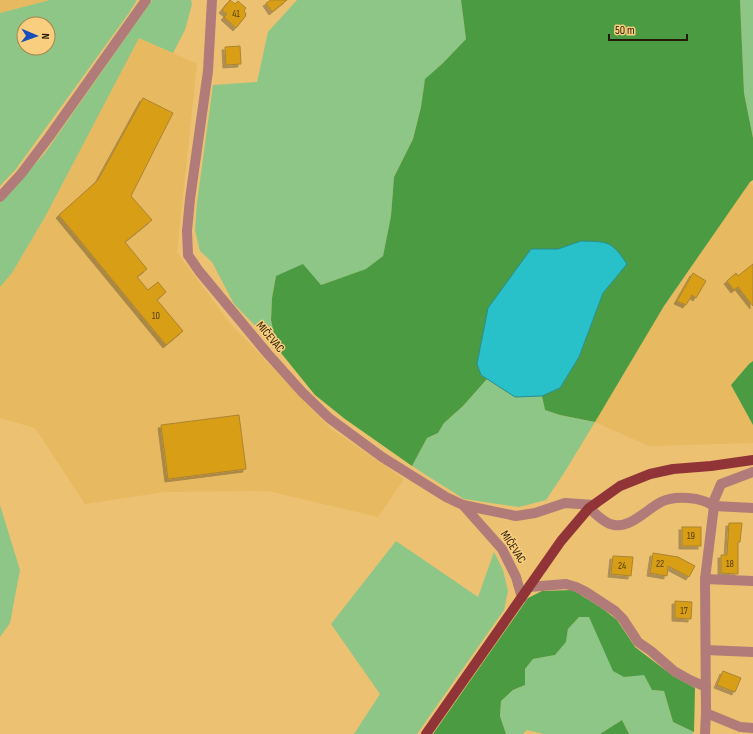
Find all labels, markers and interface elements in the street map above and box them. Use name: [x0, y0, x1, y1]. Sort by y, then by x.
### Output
house number: 41: [232, 8, 240, 20]
north arrow: [16, 16, 56, 56]
scale bar: [609, 16, 687, 42]
text: 50 m: [615, 23, 635, 38]
text: N: [39, 33, 52, 40]
house number: 10: [152, 310, 160, 322]
street label: MIČEVAC: [253, 318, 288, 356]
street label: MIČEVAC: [497, 528, 529, 566]
house number: 19: [687, 530, 695, 542]
house number: 22: [656, 558, 664, 570]
house number: 18: [726, 558, 734, 570]
house number: 24: [618, 560, 626, 572]
house number: 17: [680, 605, 688, 617]

